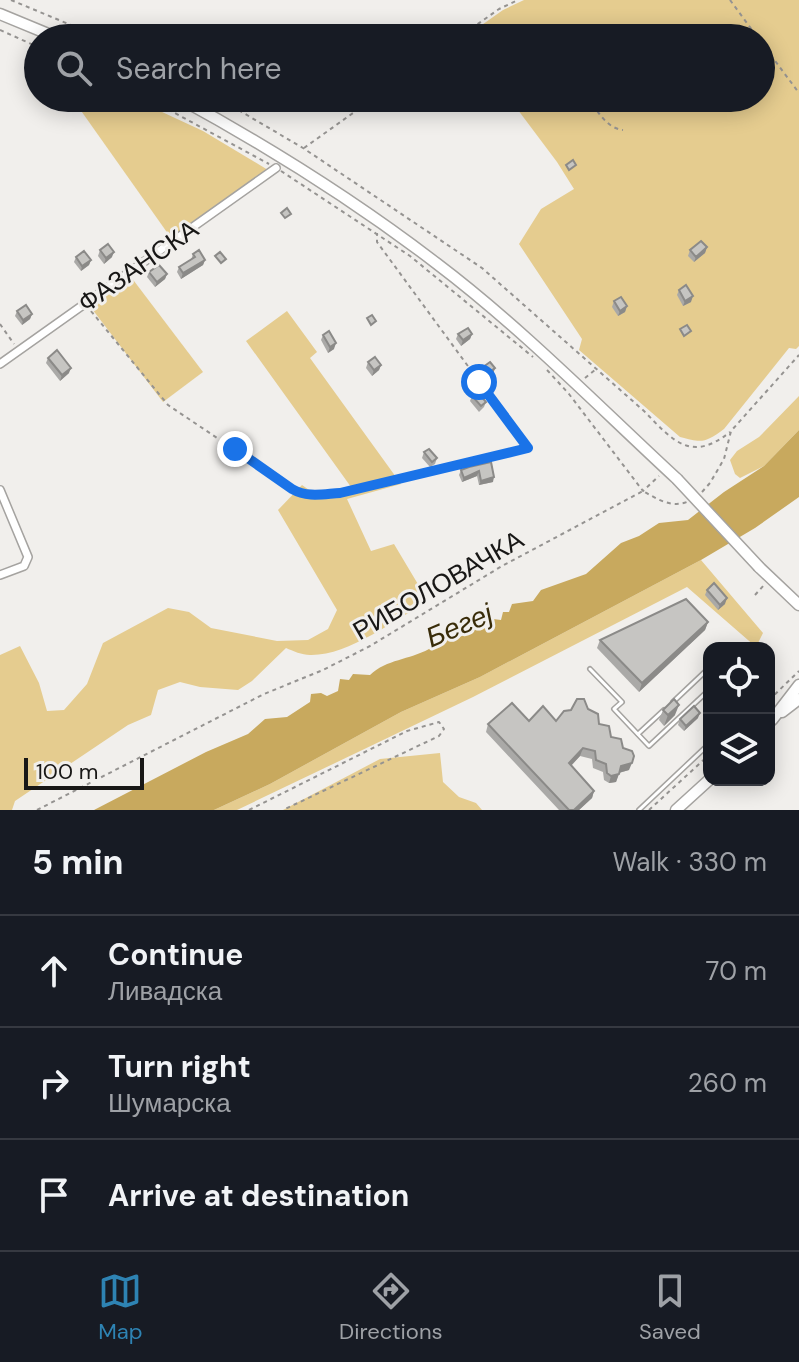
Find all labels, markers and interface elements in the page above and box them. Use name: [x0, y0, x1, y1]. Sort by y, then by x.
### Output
search box: [24, 24, 775, 112]
icon: search: [52, 46, 96, 90]
text: Search here: [116, 49, 282, 88]
street label: ФАЗАНСКА: [71, 212, 205, 320]
route start: [461, 364, 497, 400]
route end: [217, 431, 253, 467]
street label: РИБОЛОВАЧКА: [347, 522, 530, 648]
water label: Бегеј: [420, 595, 499, 656]
map controls: [703, 642, 775, 786]
button: locate: [703, 642, 775, 714]
button: layers: [703, 714, 775, 786]
scale bar: [24, 754, 144, 790]
text: 100 m: [36, 757, 98, 786]
text: 5 min: [32, 840, 123, 885]
text: Walk · 330 m: [612, 845, 767, 879]
text: Continue: [108, 935, 243, 974]
icon: ahead: [32, 949, 76, 993]
text: 70 m: [706, 954, 767, 988]
text: Ливадска: [108, 974, 222, 1008]
text: Turn right: [108, 1047, 251, 1086]
icon: right: [32, 1061, 76, 1105]
text: 260 m: [688, 1066, 767, 1100]
text: Шумарска: [108, 1086, 231, 1120]
icon: arrive: [32, 1173, 76, 1217]
text: Arrive at destination: [108, 1176, 409, 1215]
tab: Map: [98, 1269, 143, 1346]
tab: Directions: [339, 1269, 443, 1346]
tab: Saved: [639, 1269, 701, 1346]

